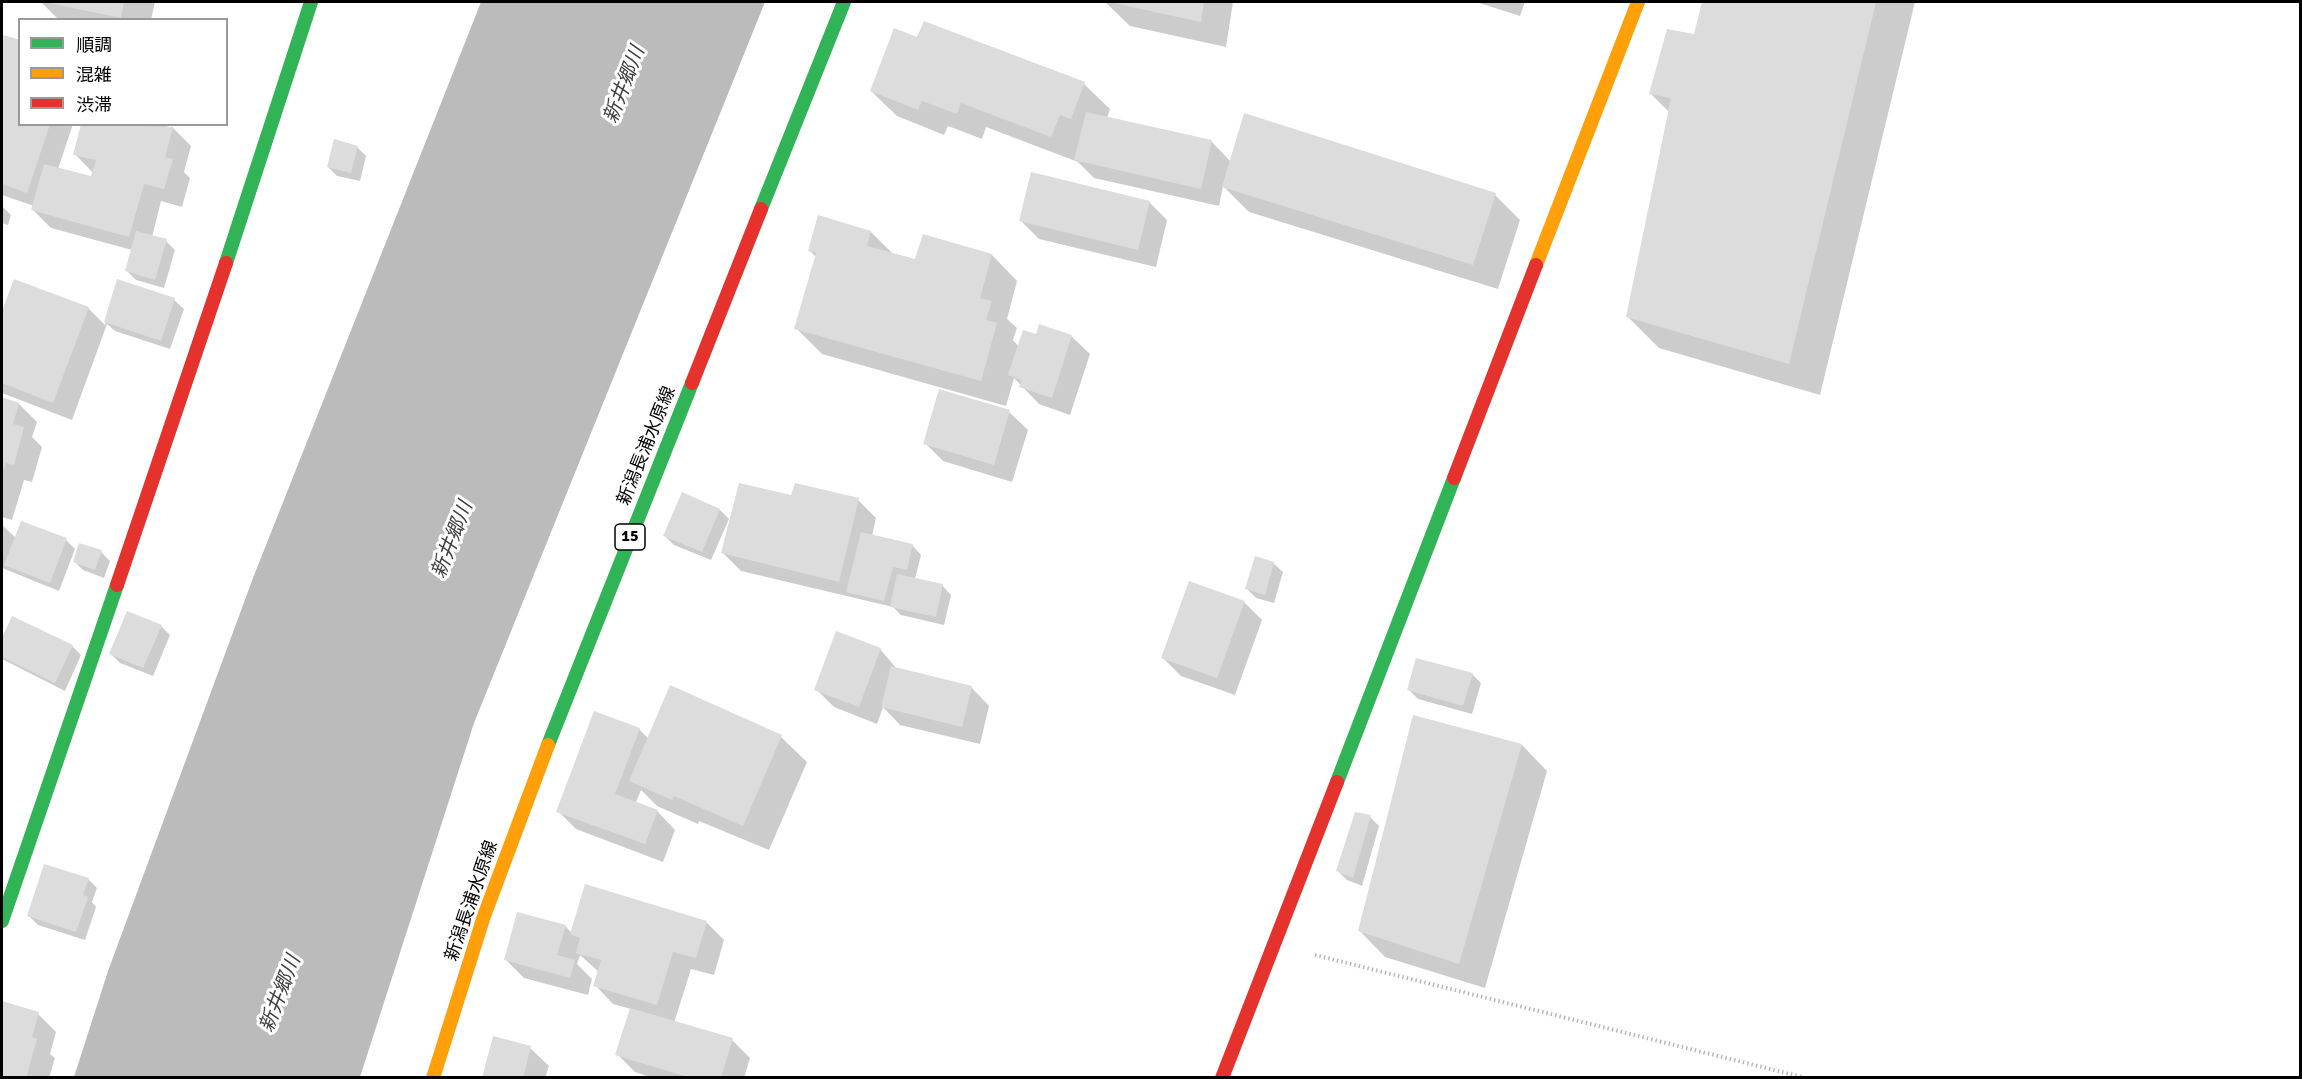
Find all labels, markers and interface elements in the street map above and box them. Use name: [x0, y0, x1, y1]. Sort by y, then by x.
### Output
legend: [18, 18, 228, 126]
text: 順調: [76, 34, 112, 56]
water label: 新井郷川: [599, 43, 651, 127]
text: 混雑: [76, 64, 112, 86]
text: 渋滞: [76, 94, 112, 116]
street label: 新潟長浦水原線: [613, 384, 681, 508]
water label: 新井郷川: [427, 498, 479, 582]
road number: 15: [615, 524, 645, 550]
street label: 新潟長浦水原線: [441, 838, 503, 964]
water label: 新井郷川: [255, 952, 307, 1036]

